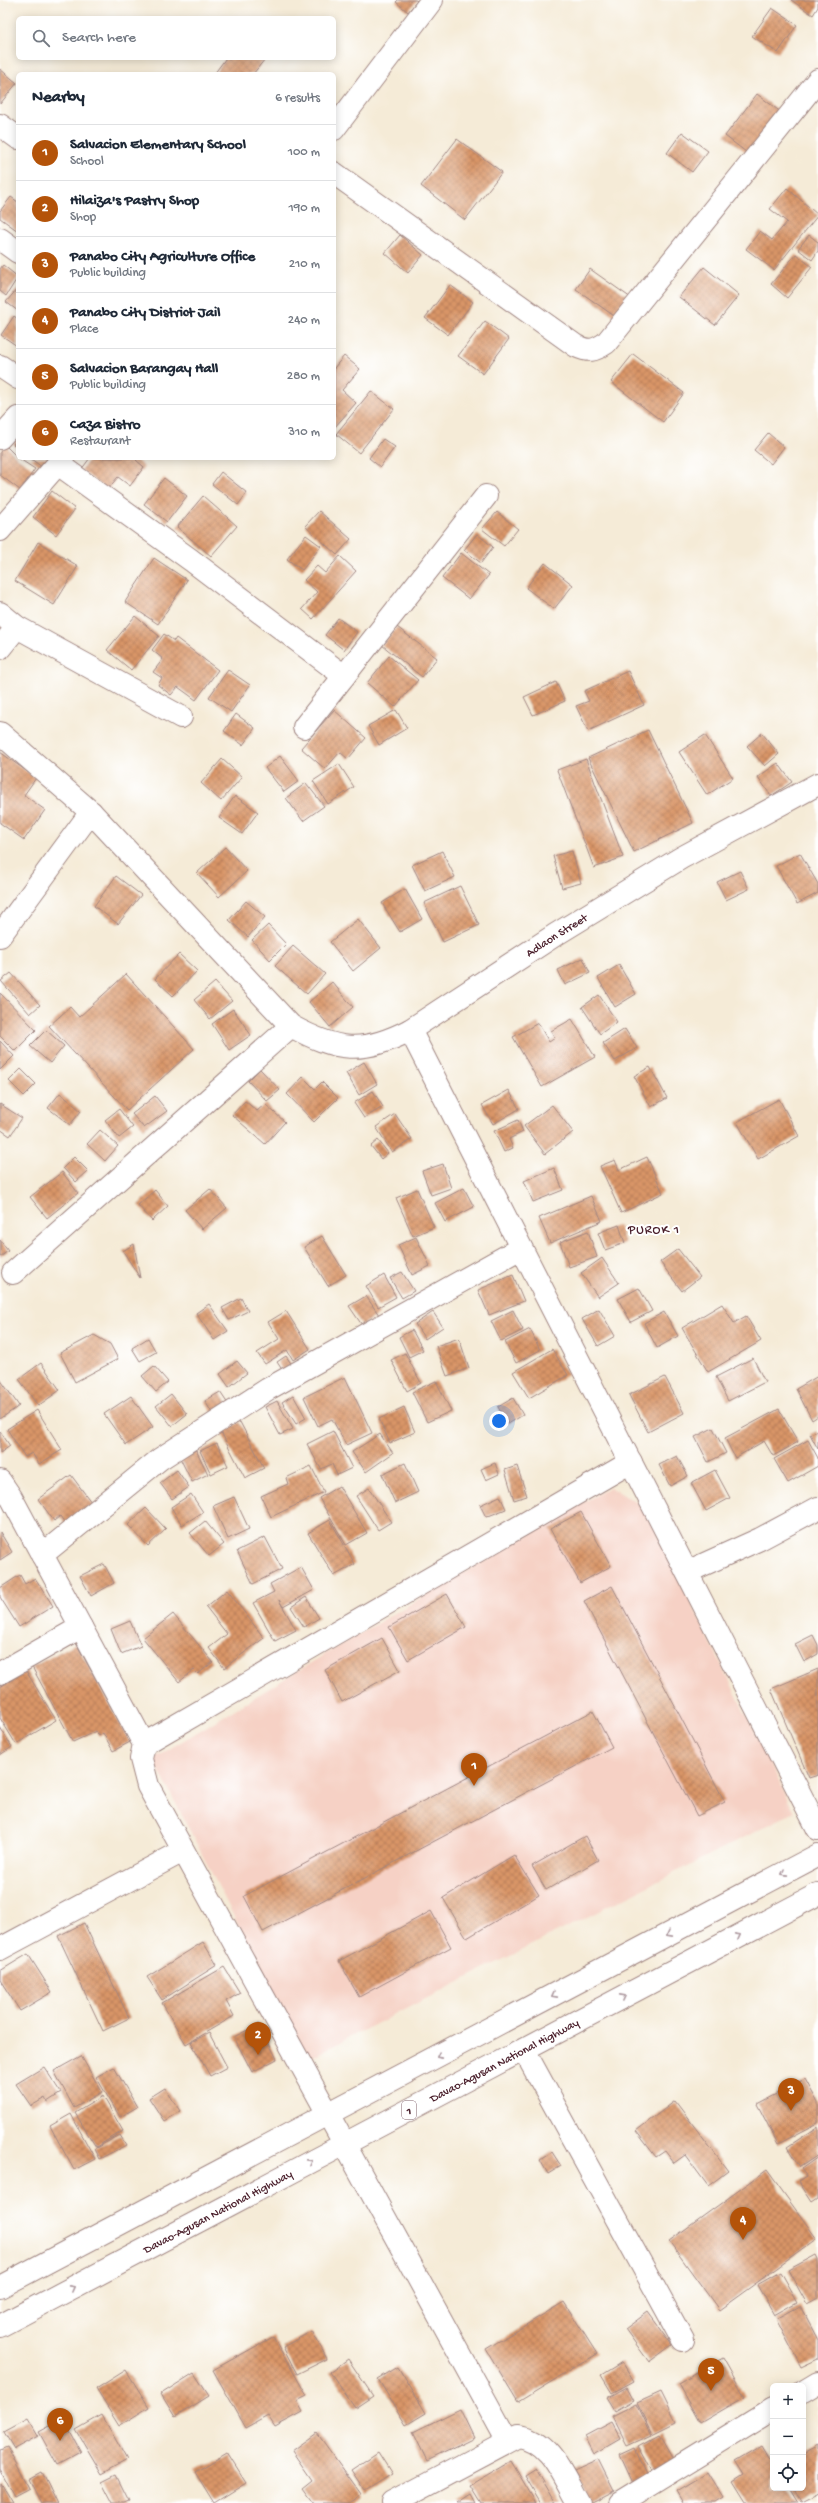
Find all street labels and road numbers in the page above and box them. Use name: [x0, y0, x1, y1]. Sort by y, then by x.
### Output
street label: Adlaon Street: [524, 911, 592, 961]
street label: Davao-Agusan National Highway: [427, 2016, 582, 2107]
road number: 1: [402, 2101, 416, 2119]
street label: Davao-Agusan National Highway: [141, 2168, 295, 2258]

